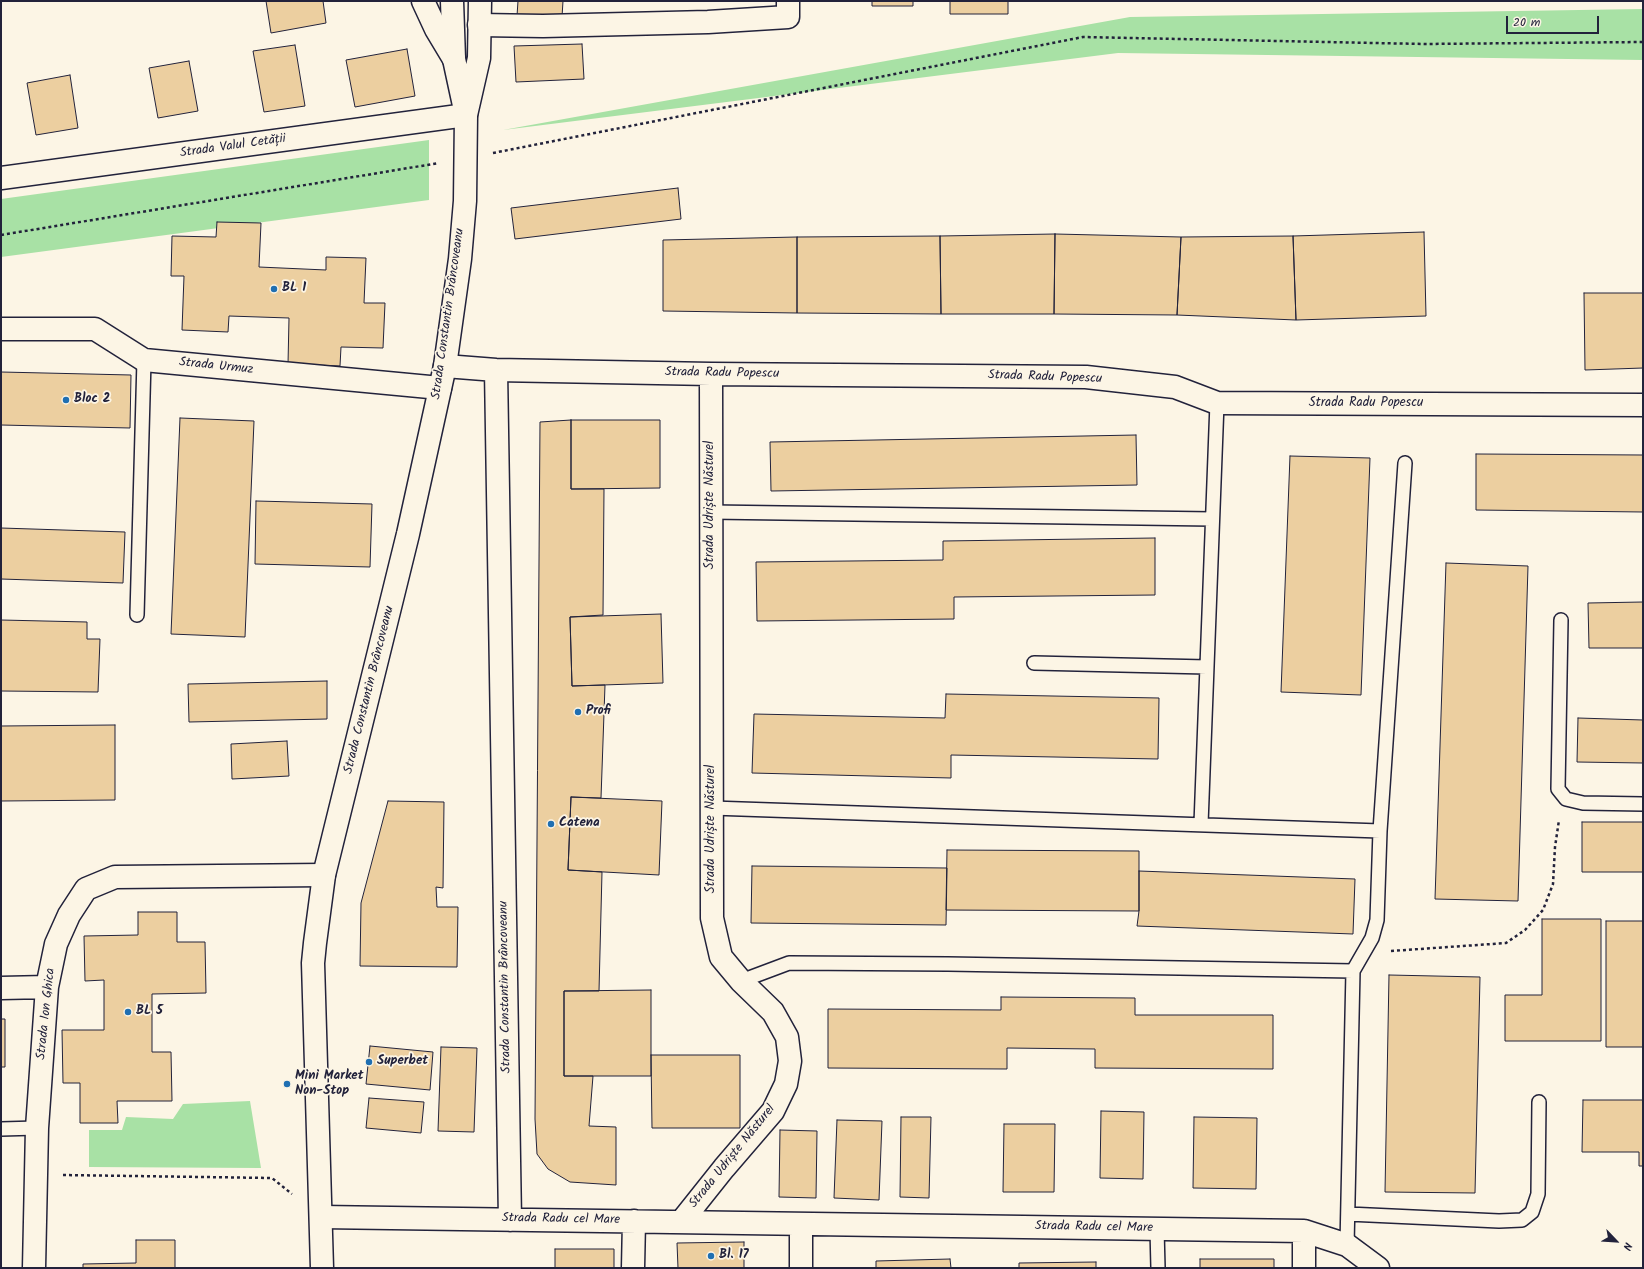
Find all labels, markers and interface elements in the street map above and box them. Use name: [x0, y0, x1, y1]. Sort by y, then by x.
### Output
scale bar: [1508, 8, 1601, 34]
text: 20 m: [1513, 13, 1540, 32]
street label: Strada Valul Cetății: [179, 132, 287, 162]
street label: Strada Constantin Brâncoveanu: [429, 227, 469, 401]
place label: BL 1: [282, 281, 306, 297]
marker: BL 1: [269, 284, 279, 294]
street label: Strada Urmuz: [178, 355, 254, 379]
street label: Strada Radu Popescu: [665, 365, 779, 383]
street label: Strada Radu Popescu: [988, 368, 1102, 388]
place label: Bloc 2: [74, 392, 110, 408]
marker: Bloc 2: [61, 395, 71, 405]
street label: Strada Radu Popescu: [1309, 396, 1423, 412]
street label: Strada Udriște Năsturel: [703, 441, 719, 569]
street label: Strada Constantin Brâncoveanu: [342, 604, 398, 776]
place label: Profi: [586, 704, 611, 720]
marker: Profi: [573, 707, 583, 717]
street label: Strada Udriște Năsturel: [704, 765, 720, 893]
place label: Catena: [559, 816, 600, 832]
marker: Catena: [546, 819, 556, 829]
street label: Strada Constantin Brâncoveanu: [497, 901, 515, 1073]
street label: Strada Ion Ghica: [34, 967, 60, 1061]
place label: BL 5: [136, 1004, 163, 1020]
marker: BL 5: [123, 1007, 133, 1017]
place label: Superbet: [377, 1054, 428, 1070]
marker: Superbet: [364, 1057, 374, 1067]
place label: Mini Market Non-Stop: [295, 1069, 364, 1100]
marker: Mini Market Non-Stop: [282, 1079, 292, 1089]
street label: Strada Udriște Năsturel: [686, 1102, 780, 1212]
street label: Strada Radu cel Mare: [502, 1211, 620, 1229]
street label: Strada Radu cel Mare: [1035, 1219, 1153, 1237]
north arrow: [1596, 1221, 1636, 1261]
text: N: [1617, 1239, 1637, 1253]
place label: Bl. 17: [719, 1248, 749, 1264]
marker: Bl. 17: [706, 1251, 716, 1261]

